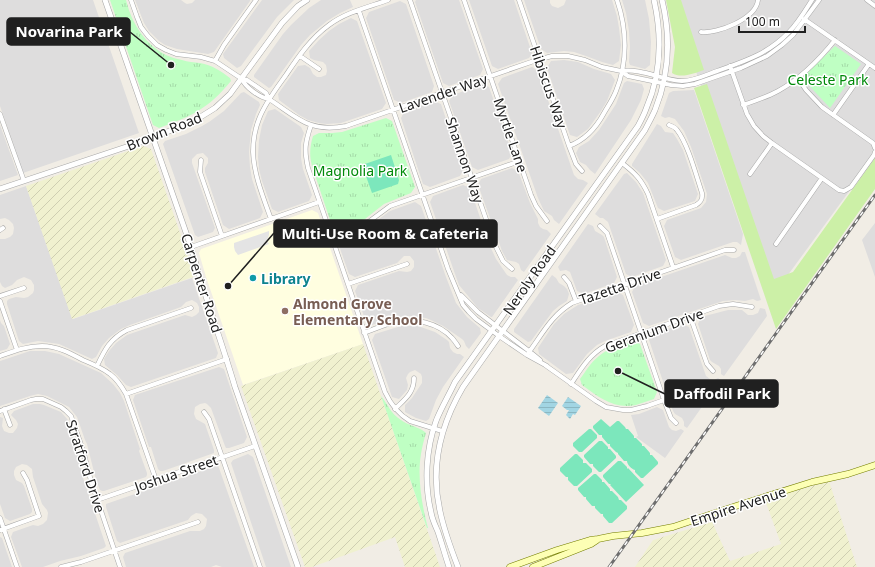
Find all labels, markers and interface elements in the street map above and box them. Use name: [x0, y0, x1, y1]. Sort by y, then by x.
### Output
scale bar: [739, 8, 805, 34]
text: 100 m: [745, 13, 780, 30]
callout: Novarina Park: [7, 18, 130, 45]
text: Novarina Park: [16, 21, 123, 41]
street label: Hibiscus Way: [526, 43, 572, 132]
street label: Lavender Way: [396, 69, 491, 117]
park label: Celeste Park: [787, 70, 869, 89]
street label: Myrtle Lane: [489, 95, 533, 175]
street label: Brown Road: [123, 107, 205, 155]
street label: Shannon Way: [441, 114, 489, 206]
park label: Magnolia Park: [313, 161, 408, 180]
callout: Multi-Use Room & Cafeteria: [274, 220, 497, 247]
text: Multi-Use Room & Cafeteria: [281, 223, 489, 243]
street label: Carpenter Road: [177, 231, 227, 335]
street label: Neroly Road: [498, 242, 560, 318]
street label: Tazetta Drive: [577, 263, 663, 309]
place label: Library: [261, 269, 310, 288]
marker: Library: [248, 273, 258, 283]
place label: Almond Grove Elementary School: [293, 294, 423, 329]
street label: Geranium Drive: [602, 303, 706, 357]
marker: Almond Grove Elementary School: [280, 306, 290, 316]
callout: Daffodil Park: [665, 380, 778, 407]
text: Daffodil Park: [673, 383, 771, 403]
street label: Stratford Drive: [62, 417, 110, 515]
street label: Joshua Street: [130, 450, 220, 497]
street label: Empire Avenue: [688, 482, 788, 530]

